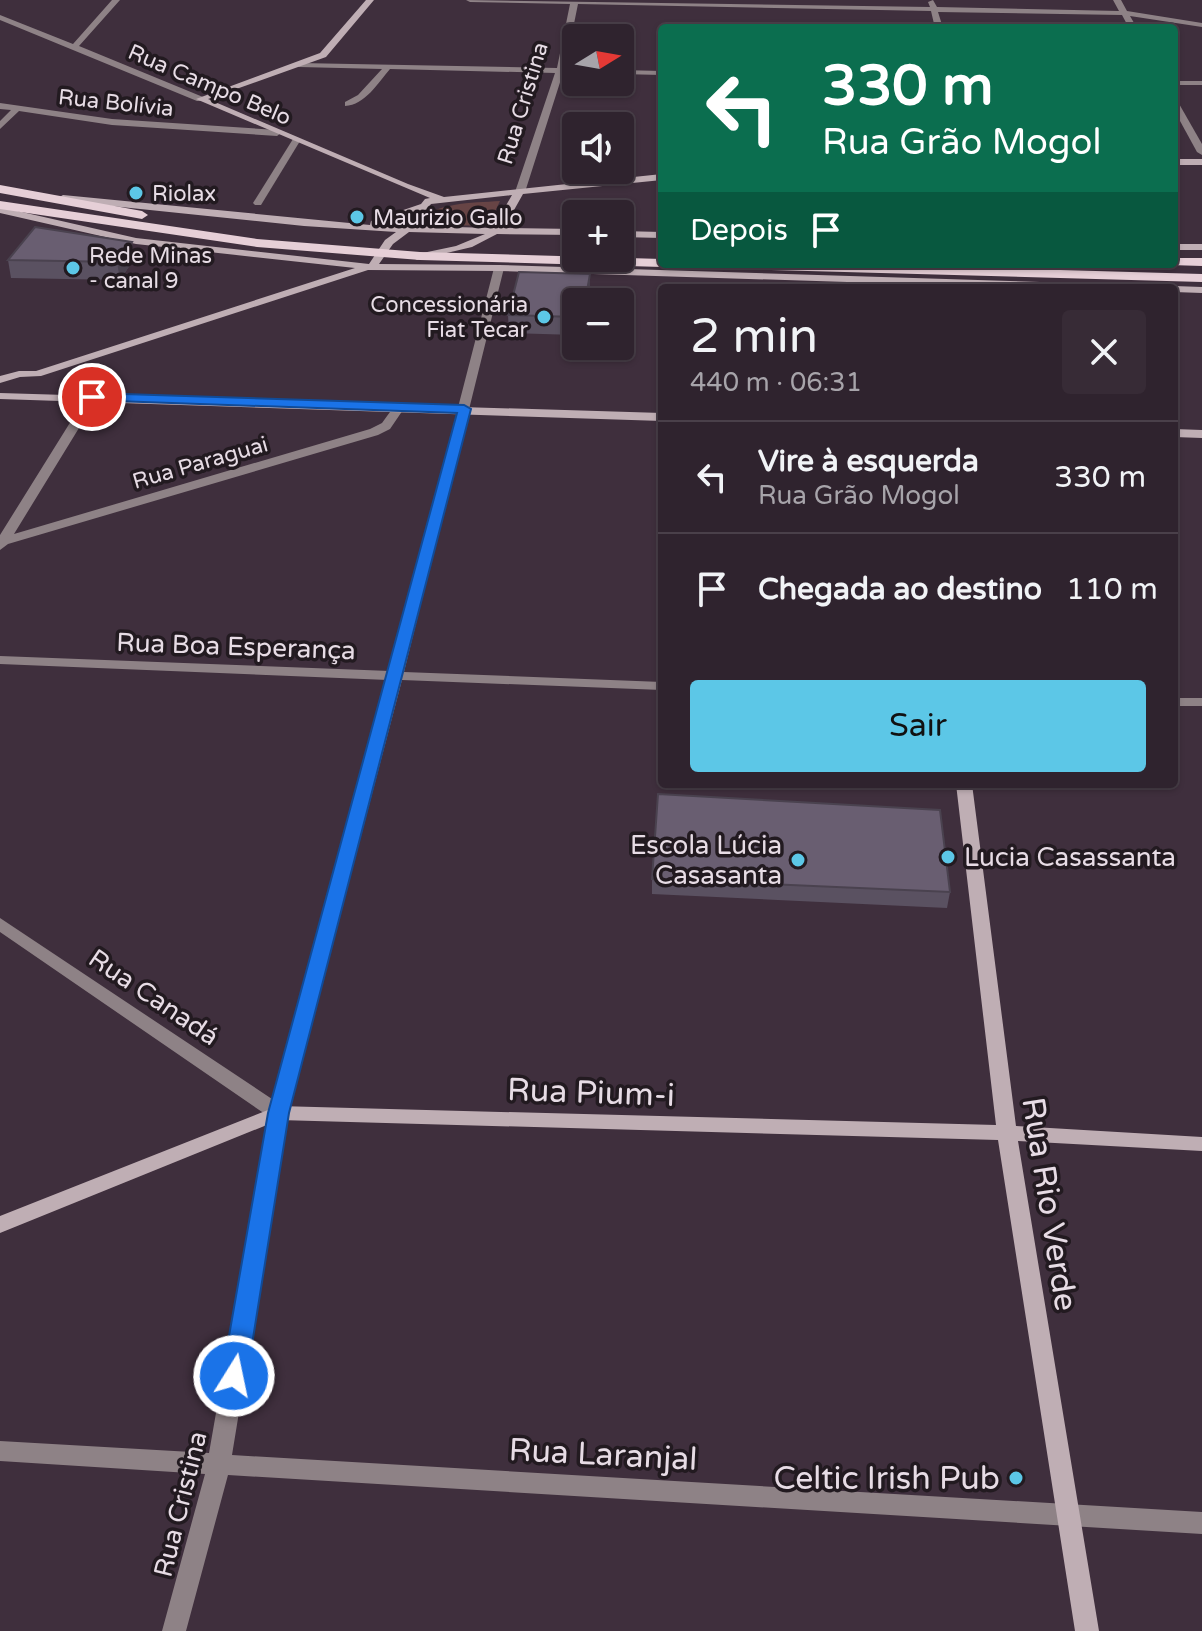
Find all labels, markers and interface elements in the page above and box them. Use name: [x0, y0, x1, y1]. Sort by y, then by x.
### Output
north arrow: [562, 24, 634, 96]
map controls: [562, 24, 634, 360]
street label: Rua Campo Belo: [124, 39, 295, 131]
street label: Rua Cristina: [492, 39, 554, 167]
text: 330 m: [822, 53, 993, 120]
icon: left: [690, 56, 794, 160]
street label: Rua Bolívia: [57, 84, 175, 122]
button: sound: [562, 112, 634, 184]
text: Rua Grão Mogol: [822, 121, 1101, 164]
place label: Riolax: [152, 181, 216, 207]
marker: Riolax: [127, 184, 145, 202]
button: +: [562, 200, 634, 272]
place label: Maurizio Gallo: [373, 205, 523, 231]
marker: Maurizio Gallo: [348, 208, 366, 226]
icon: arrive: [804, 208, 848, 252]
text: Depois: [690, 212, 788, 249]
place label: Rede Minas - canal 9: [89, 243, 212, 294]
marker: Rede Minas - canal 9: [64, 259, 82, 277]
button: −: [562, 288, 634, 360]
place label: Concessionária Fiat Tecar: [370, 292, 529, 343]
marker: Concessionária Fiat Tecar: [535, 308, 553, 326]
text: 2 min: [690, 308, 818, 366]
button: close: [1062, 310, 1146, 394]
pin: [58, 363, 126, 431]
text: 440 m · 06:31: [690, 367, 862, 398]
icon: arrive: [70, 375, 114, 419]
street label: Rua Paraguai: [130, 431, 271, 495]
text: Vire à esquerda: [758, 443, 979, 480]
icon: left: [690, 455, 734, 499]
text: 330 m: [1054, 459, 1146, 496]
text: Rua Grão Mogol: [758, 480, 960, 511]
icon: arrive: [690, 567, 734, 611]
text: Chegada ao destino: [758, 571, 1042, 608]
text: 110 m: [1066, 571, 1158, 608]
street label: Rua Boa Esperança: [116, 627, 356, 666]
button: Sair: [690, 680, 1146, 772]
place label: Escola Lúcia Casasanta: [630, 830, 782, 891]
place label: Lucia Casassanta: [964, 842, 1176, 873]
marker: Lucia Casassanta: [939, 848, 957, 866]
marker: Escola Lúcia Casasanta: [789, 851, 807, 869]
street label: Rua Canadá: [83, 943, 225, 1052]
street label: Rua Pium-i: [507, 1071, 675, 1115]
street label: Rua Rio Verde: [1013, 1095, 1085, 1314]
position arrow: [192, 1334, 276, 1418]
street label: Rua Cristina: [147, 1428, 214, 1580]
street label: Rua Laranjal: [508, 1431, 698, 1479]
place label: Celtic Irish Pub: [773, 1460, 1000, 1498]
marker: Celtic Irish Pub: [1007, 1469, 1025, 1487]

